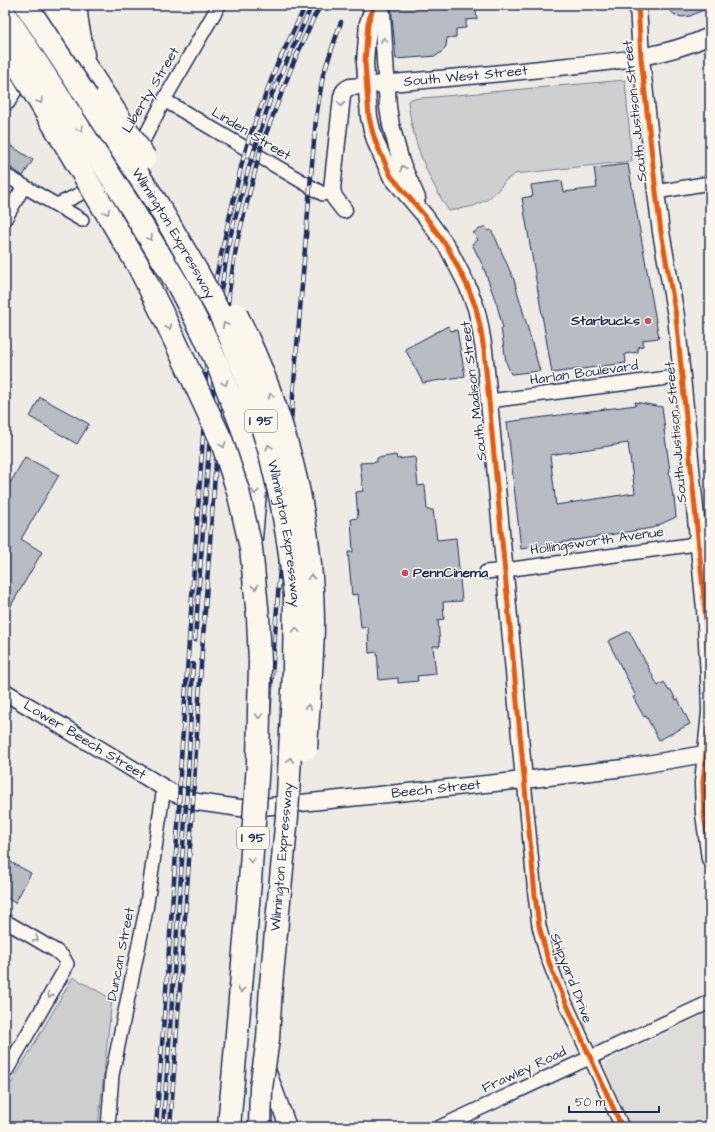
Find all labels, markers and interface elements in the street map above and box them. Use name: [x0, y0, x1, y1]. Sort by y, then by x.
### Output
one-way arrow: [379, 37, 388, 43]
street label: South Justison Street: [618, 39, 652, 183]
street label: Liberty Street: [117, 43, 185, 137]
street label: South West Street: [403, 60, 529, 92]
one-way arrow: [35, 97, 42, 104]
one-way arrow: [337, 101, 346, 107]
street label: Linden Street: [208, 102, 295, 166]
one-way arrow: [75, 125, 82, 132]
street label: Wilmington Expressway: [126, 164, 220, 303]
one-way arrow: [400, 164, 408, 172]
one-way arrow: [102, 208, 109, 215]
one-way arrow: [145, 234, 153, 241]
place label: Starbucks: [570, 311, 640, 331]
marker: Starbucks: [643, 316, 653, 326]
street label: South Madison Street: [455, 320, 493, 462]
one-way arrow: [222, 321, 230, 329]
one-way arrow: [164, 322, 172, 330]
street label: Harlan Boulevard: [529, 355, 639, 391]
street label: South Justison Street: [660, 360, 692, 504]
one-way arrow: [221, 379, 229, 386]
one-way arrow: [267, 393, 276, 400]
road number: I 95: [245, 410, 277, 432]
one-way arrow: [218, 441, 227, 448]
one-way arrow: [265, 444, 274, 451]
street label: Wilmington Expressway: [262, 458, 305, 608]
one-way arrow: [251, 489, 260, 495]
street label: Hollingsworth Avenue: [529, 522, 666, 560]
place label: PennCinema: [413, 563, 489, 583]
marker: PennCinema: [400, 568, 410, 578]
one-way arrow: [306, 574, 315, 580]
one-way arrow: [250, 584, 259, 590]
one-way arrow: [291, 627, 300, 633]
street label: Lower Beech Street: [20, 695, 150, 785]
one-way arrow: [304, 704, 313, 710]
one-way arrow: [255, 713, 263, 719]
one-way arrow: [286, 757, 294, 763]
street label: Beech Street: [390, 774, 482, 804]
street label: Wilmington Expressway: [266, 782, 298, 932]
road number: I 95: [237, 827, 269, 849]
one-way arrow: [247, 857, 256, 863]
street label: Duncan Street: [102, 905, 140, 1003]
street label: Shipyard Drive: [545, 930, 597, 1026]
one-way arrow: [32, 935, 39, 942]
one-way arrow: [236, 987, 245, 993]
one-way arrow: [48, 991, 55, 998]
street label: Frawley Road: [478, 1042, 570, 1098]
scale bar: [569, 1088, 659, 1114]
text: 50 m: [575, 1094, 606, 1111]

